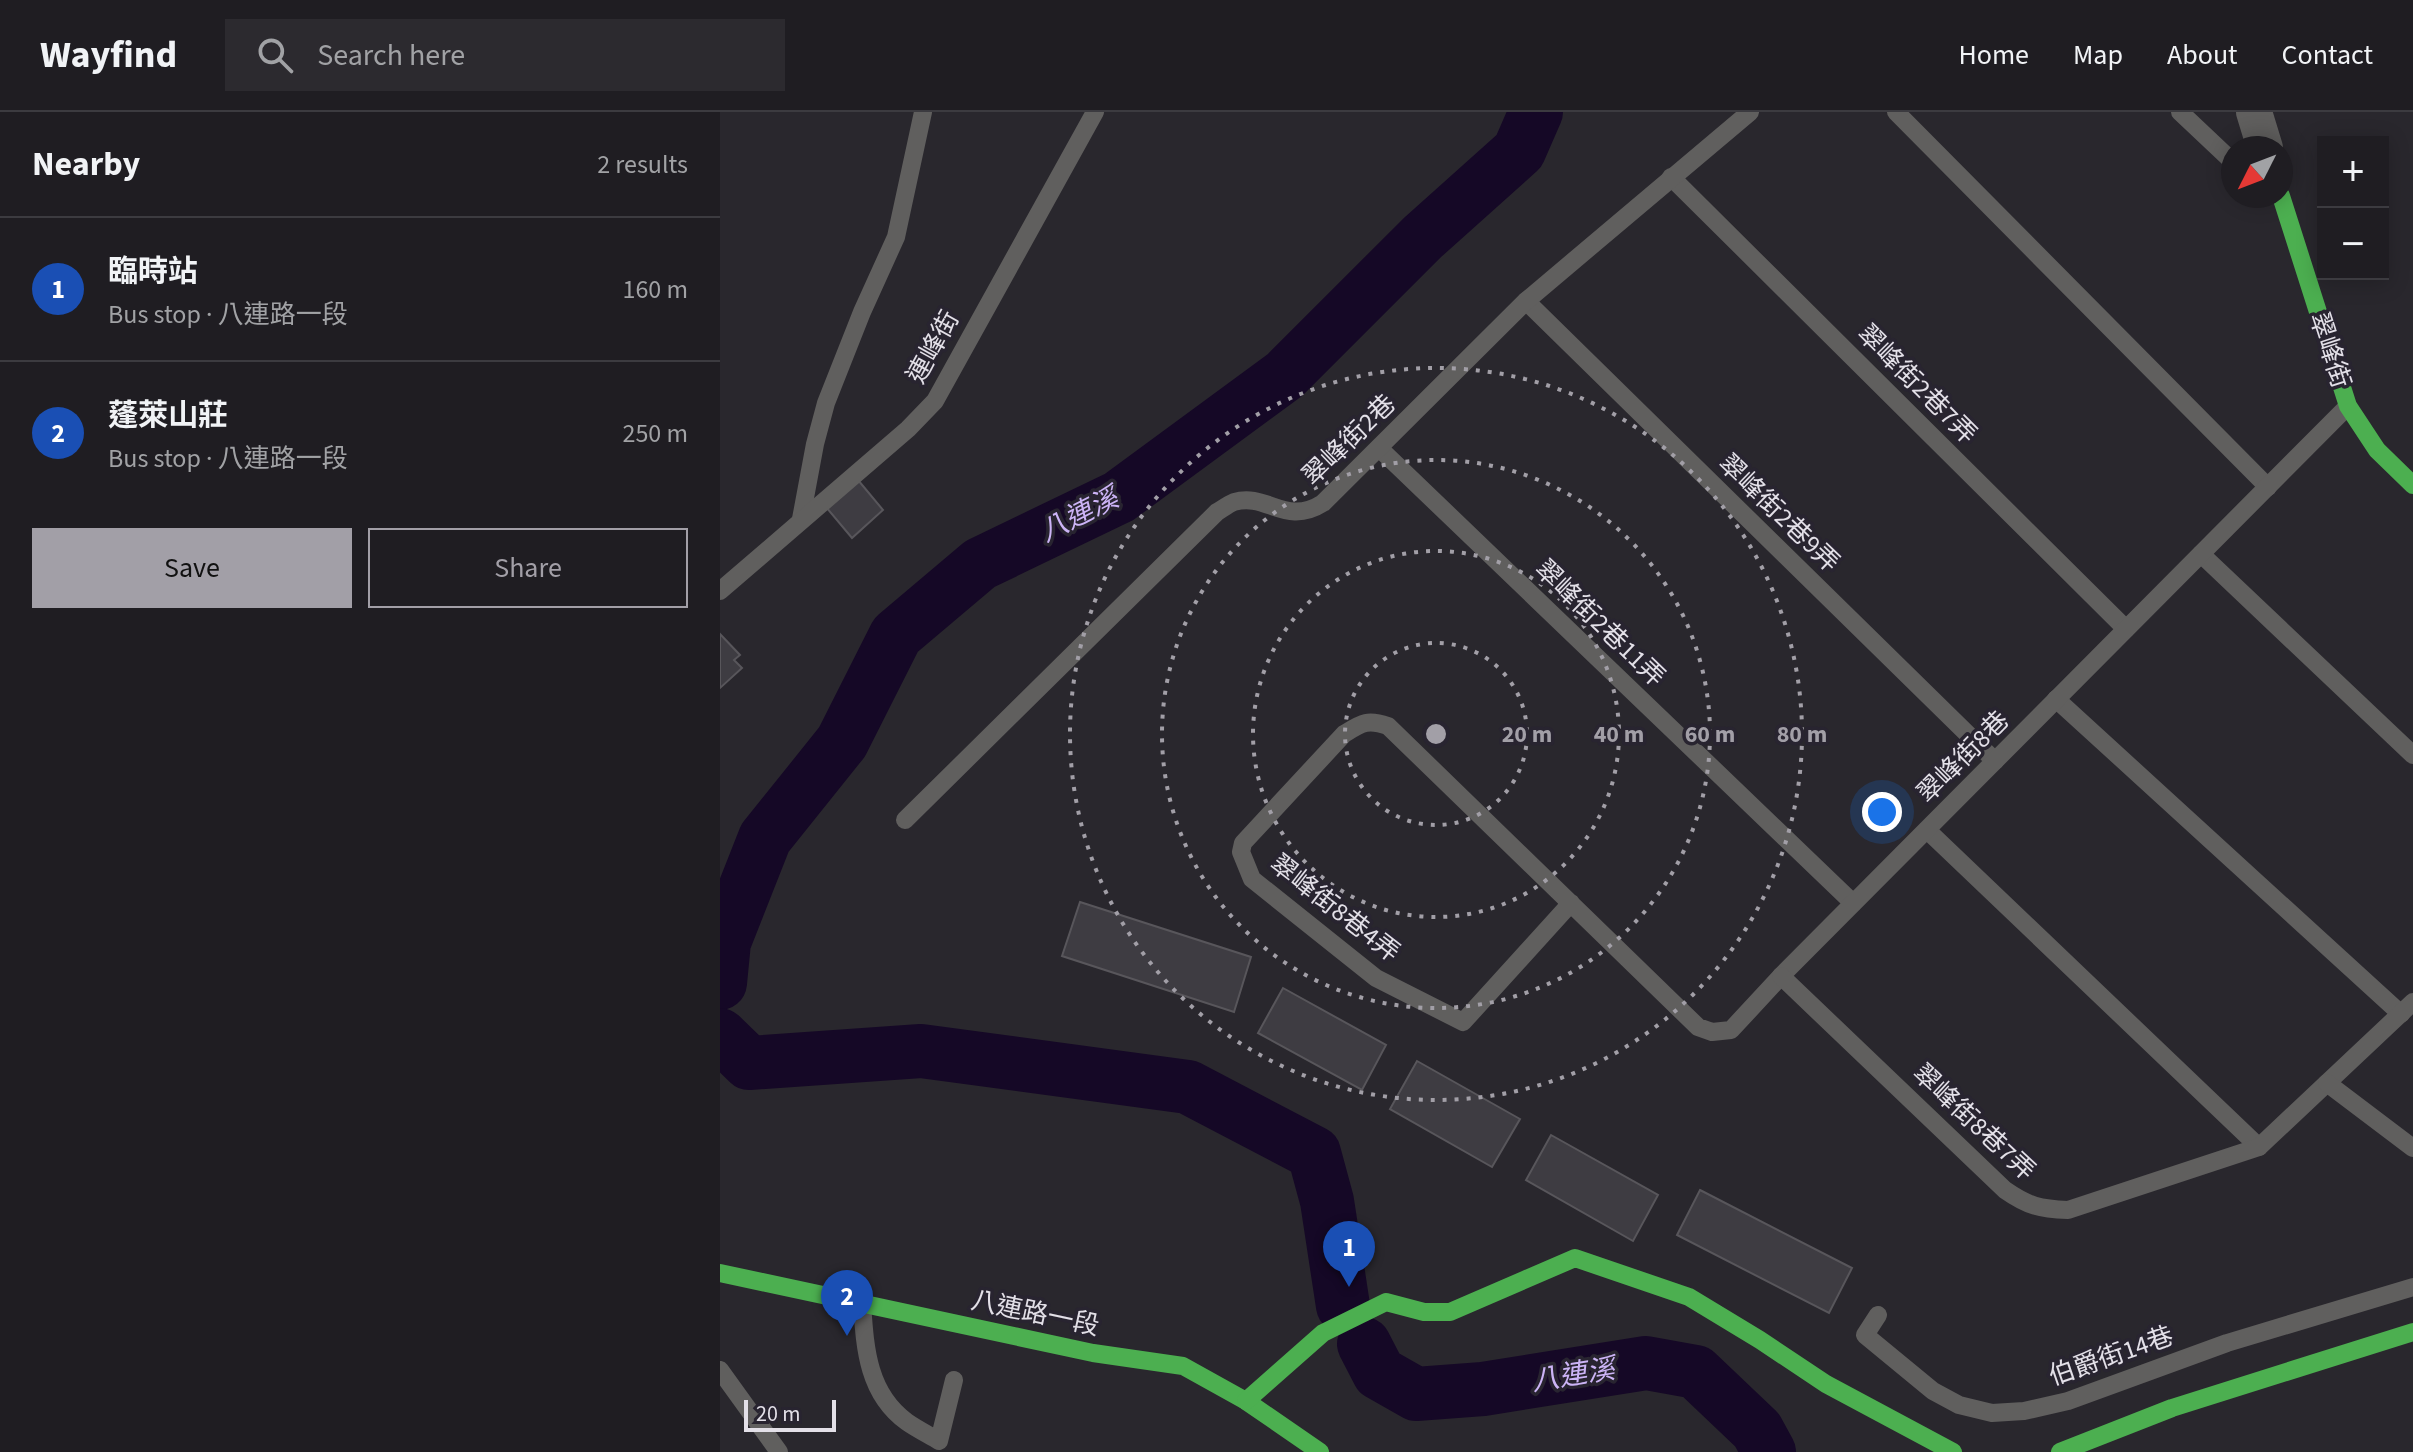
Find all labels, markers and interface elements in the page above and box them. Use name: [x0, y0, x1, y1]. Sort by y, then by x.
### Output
search box: [225, 19, 785, 91]
text: Wayfind: [40, 28, 177, 82]
icon: search: [253, 33, 297, 77]
text: Search here: [317, 34, 465, 77]
text: Home: [1958, 35, 2029, 75]
text: Map: [2073, 35, 2123, 75]
text: About: [2167, 35, 2238, 75]
text: Contact: [2282, 35, 2373, 75]
north arrow: [2221, 136, 2293, 208]
map controls: [2317, 136, 2389, 280]
button: +: [2317, 136, 2389, 208]
text: Nearby: [32, 140, 140, 189]
text: 2 results: [597, 146, 688, 183]
button: −: [2317, 208, 2389, 280]
text: 臨時站: [108, 250, 198, 293]
text: 1: [51, 271, 65, 308]
text: 160 m: [622, 271, 688, 308]
text: Bus stop · 八連路一段: [108, 296, 348, 333]
street label: 連峰街: [898, 304, 968, 390]
street label: 翠峰街: [2300, 307, 2360, 393]
street label: 翠峰街2巷7弄: [1849, 316, 1985, 452]
street label: 翠峰街2巷: [1294, 386, 1404, 494]
text: 蓬萊山莊: [108, 394, 228, 437]
text: 2: [51, 415, 65, 452]
text: 250 m: [622, 415, 688, 452]
text: Bus stop · 八連路一段: [108, 440, 348, 477]
street label: 翠峰街2巷9弄: [1710, 446, 1848, 580]
water label: 八連溪: [1032, 476, 1129, 552]
button: Save: [32, 528, 352, 608]
button: Share: [368, 528, 688, 608]
street label: 翠峰街2巷11弄: [1526, 551, 1674, 695]
street label: 翠峰街8巷: [1909, 703, 2017, 811]
text: 20 m: [1502, 717, 1552, 752]
text: 40 m: [1594, 717, 1644, 752]
text: 60 m: [1685, 717, 1735, 752]
text: 80 m: [1777, 717, 1827, 752]
centre of rings: [1422, 720, 1450, 748]
your location: [1862, 792, 1902, 832]
street label: 翠峰街8巷4弄: [1262, 845, 1408, 971]
street label: 翠峰街8巷7弄: [1904, 1055, 2044, 1189]
pin: 1: [1323, 1221, 1375, 1287]
pin: 2: [821, 1270, 873, 1336]
street label: 八連路一段: [968, 1281, 1102, 1345]
street label: 伯爵街14巷: [2044, 1317, 2178, 1395]
water label: 八連溪: [1528, 1348, 1622, 1401]
scale bar: [744, 1396, 836, 1432]
text: 20 m: [756, 1398, 801, 1430]

